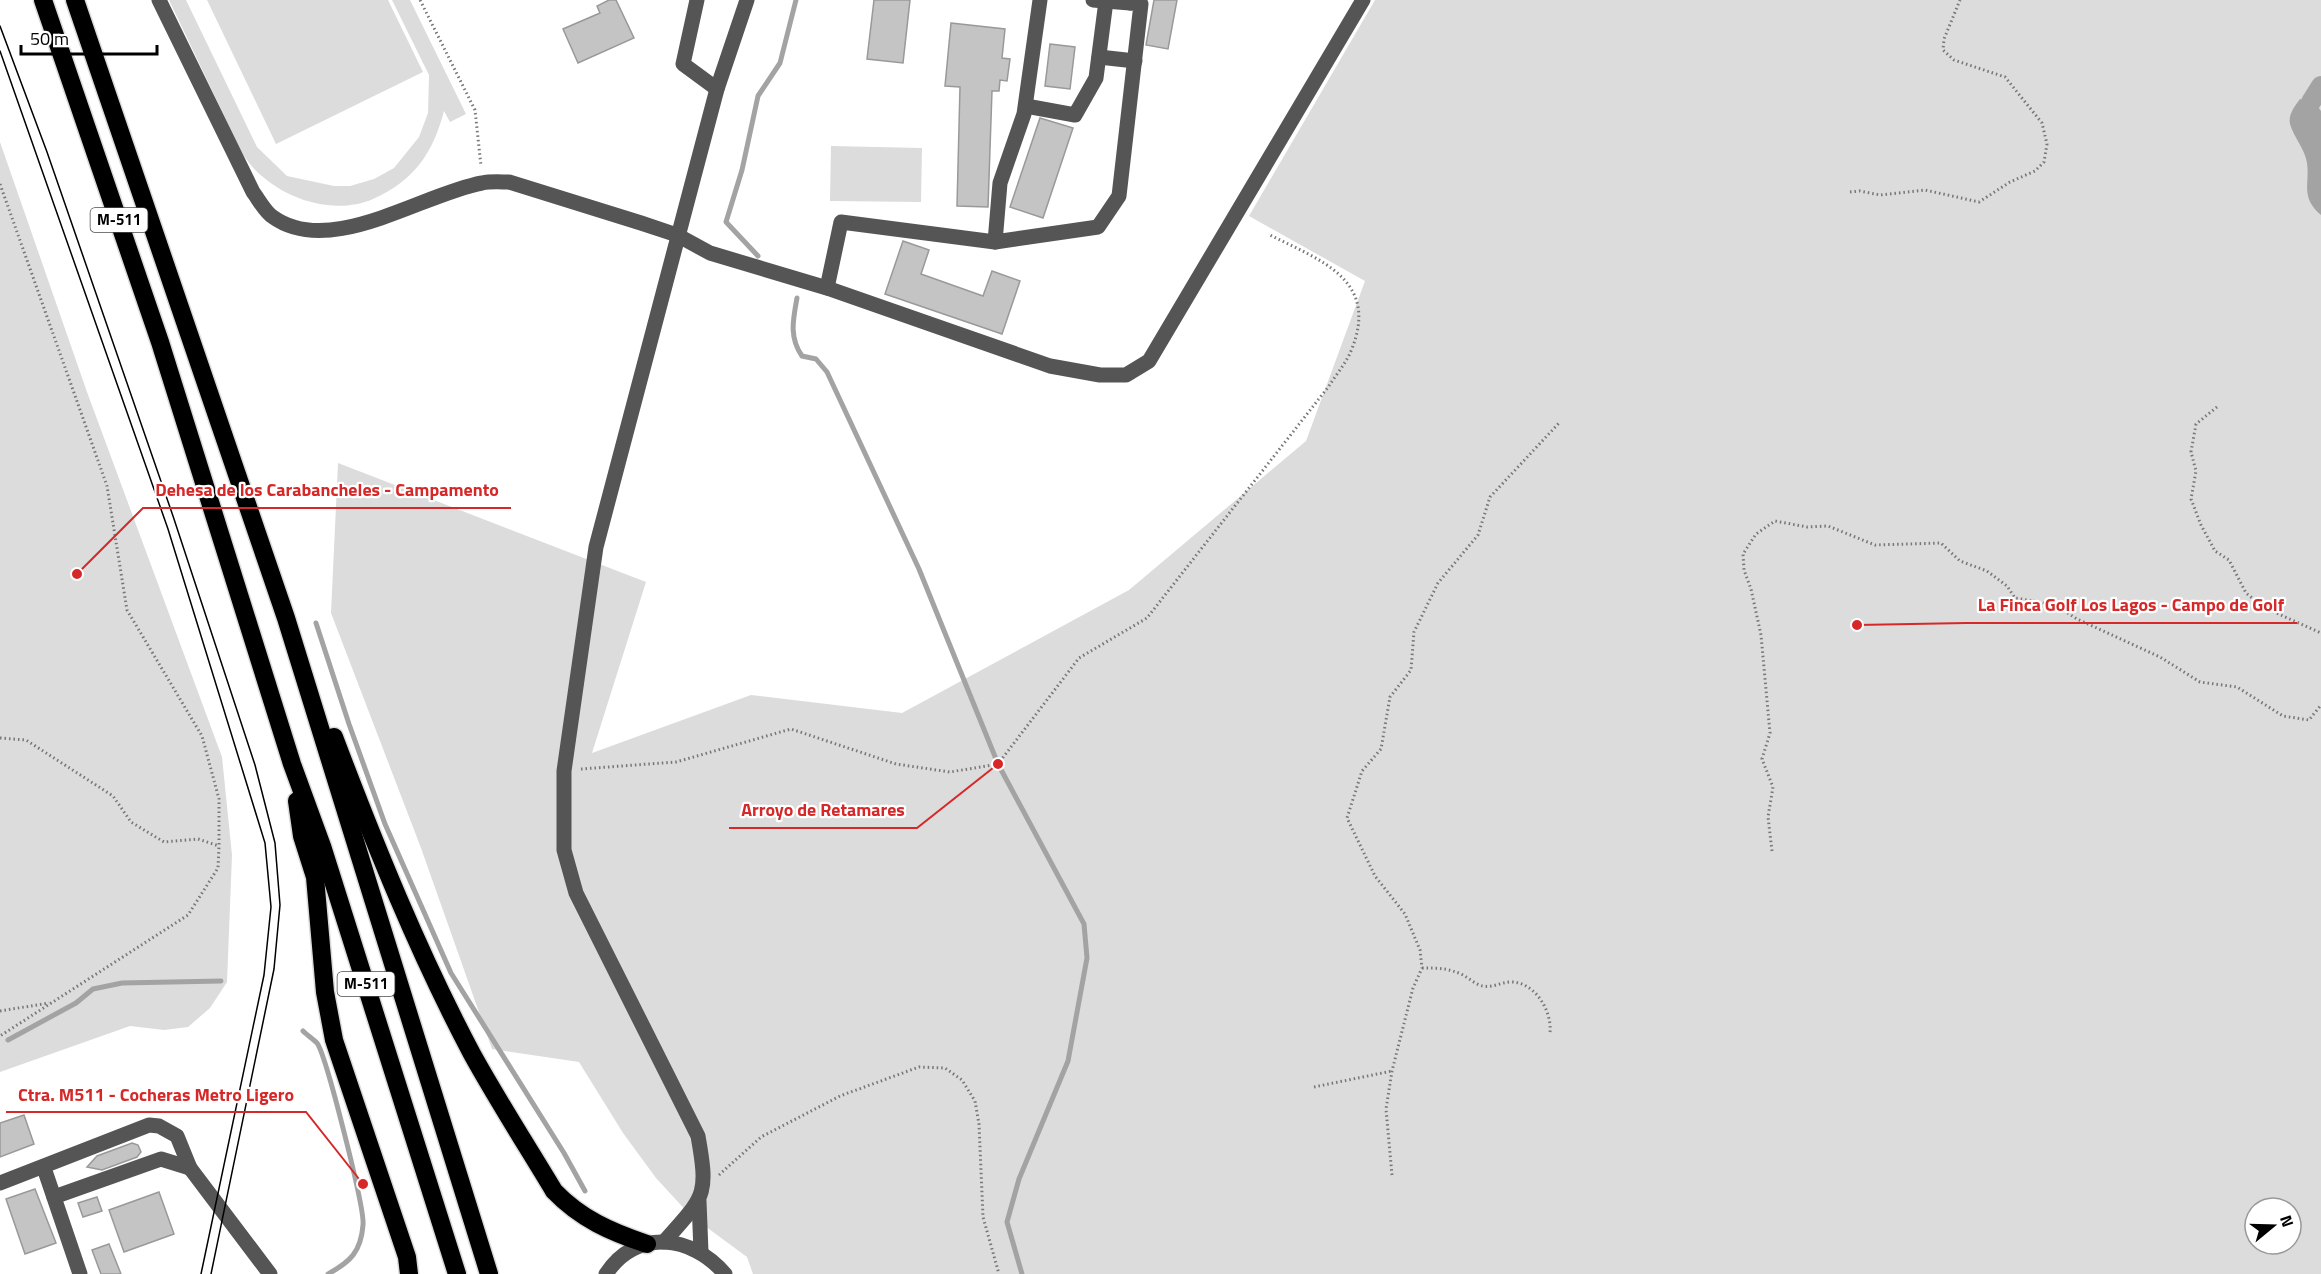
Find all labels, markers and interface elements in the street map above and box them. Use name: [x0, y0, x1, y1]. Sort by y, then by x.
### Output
scale bar: [21, 18, 158, 56]
text: 50 m: [30, 25, 69, 52]
road number: M-511: [90, 208, 148, 232]
callout: Dehesa de los Carabancheles - Campamento: [143, 472, 511, 508]
text: Dehesa de los Carabancheles - Campamento: [155, 476, 499, 503]
callout: La Finca Golf Los Lagos - Campo de Golf: [1966, 587, 2297, 623]
text: La Finca Golf Los Lagos - Campo de Golf: [1978, 591, 2285, 618]
callout: Arroyo de Retamares: [729, 792, 917, 828]
text: Arroyo de Retamares: [741, 796, 905, 823]
road number: M-511: [338, 972, 394, 996]
callout: Ctra. M511 - Cocheras Metro Ligero: [6, 1076, 306, 1112]
text: Ctra. M511 - Cocheras Metro Ligero: [18, 1081, 294, 1108]
north arrow: [2243, 1196, 2303, 1256]
text: N: [2274, 1212, 2300, 1230]

